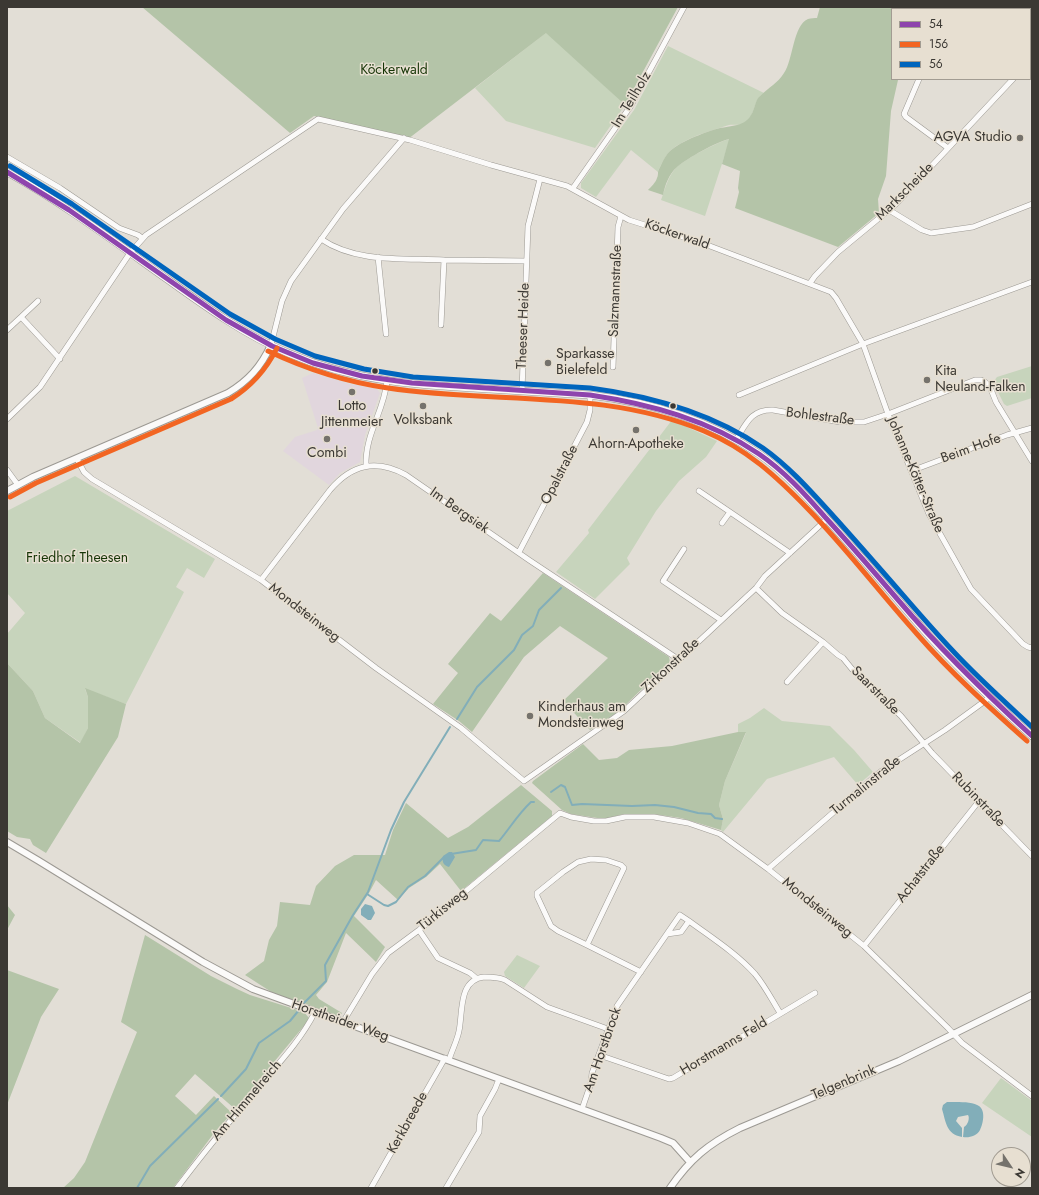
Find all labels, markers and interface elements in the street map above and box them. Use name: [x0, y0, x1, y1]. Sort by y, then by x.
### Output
legend: [891, 8, 1031, 80]
text: 54: [929, 15, 943, 33]
text: 156: [929, 35, 948, 53]
text: 56: [929, 55, 943, 73]
park label: Köckerwald: [360, 63, 428, 79]
street label: Im Teilholz: [609, 69, 655, 131]
place label: AGVA Studio: [934, 130, 1012, 146]
marker: AGVA Studio: [1015, 133, 1025, 143]
street label: Markscheide: [873, 160, 937, 224]
street label: Köckerwald: [642, 216, 712, 254]
street label: Salzmannstraße: [606, 245, 626, 337]
street label: Theeser Heide: [514, 283, 534, 369]
place label: Sparkasse Bielefeld: [556, 347, 615, 380]
marker: Sparkasse Bielefeld: [543, 358, 553, 368]
place label: Kita Neuland-Falken: [935, 364, 1026, 396]
unlabelled marker: [370, 366, 380, 376]
marker: Kita Neuland-Falken: [922, 375, 932, 385]
marker: Lotto Jittenmeier: [347, 387, 357, 397]
place label: Lotto Jittenmeier: [321, 399, 383, 432]
marker: Volksbank: [418, 401, 428, 411]
unlabelled marker: [668, 401, 678, 411]
street label: Bohlestraße: [785, 404, 855, 430]
place label: Volksbank: [393, 413, 453, 429]
street label: Johanne-Kötter-Straße: [883, 414, 947, 536]
marker: Ahorn-Apotheke: [631, 425, 641, 435]
street label: Beim Hofe: [939, 430, 1003, 468]
marker: Combi: [322, 434, 332, 444]
place label: Ahorn-Apotheke: [588, 437, 684, 453]
street label: Opalstraße: [538, 442, 582, 508]
place label: Combi: [307, 446, 347, 462]
street label: Im Bergsiek: [426, 484, 492, 538]
park label: Friedhof Theesen: [26, 551, 128, 567]
street label: Mondsteinweg: [265, 580, 343, 646]
street label: Zirkonstraße: [639, 635, 703, 697]
street label: Saarstraße: [847, 663, 903, 719]
place label: Kinderhaus am Mondsteinweg: [538, 700, 626, 732]
marker: Kinderhaus am Mondsteinweg: [525, 711, 535, 721]
street label: Turmalinstraße: [828, 753, 904, 819]
street label: Rubinstraße: [948, 769, 1008, 831]
street label: Achatstraße: [893, 842, 949, 906]
street label: Mondsteinweg: [778, 874, 856, 942]
street label: Türkisweg: [415, 885, 471, 935]
street label: Horstheider Weg: [289, 996, 391, 1046]
street label: Am Horstbrock: [581, 1005, 625, 1095]
street label: Horstmanns Feld: [677, 1014, 771, 1080]
street label: Am Himmelreich: [209, 1057, 285, 1145]
street label: Telgenbrink: [809, 1062, 879, 1104]
street label: Kerkbreede: [384, 1089, 432, 1157]
north arrow: [991, 1147, 1031, 1187]
text: N: [1011, 1165, 1029, 1181]

